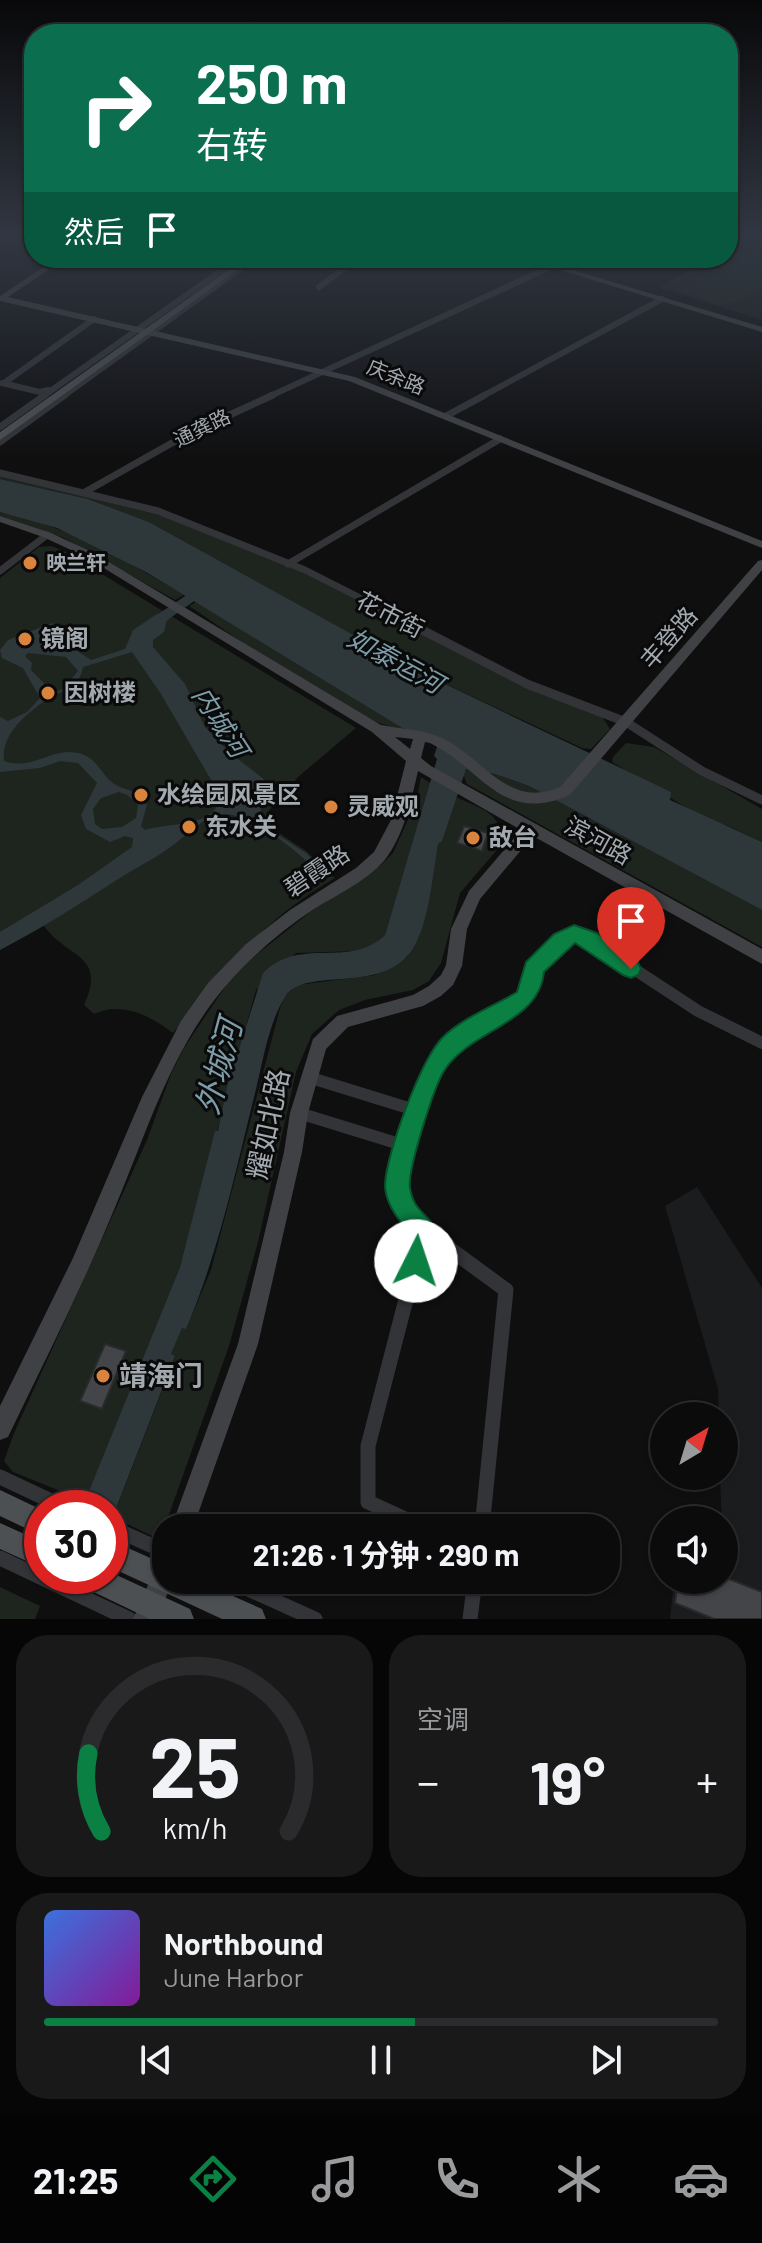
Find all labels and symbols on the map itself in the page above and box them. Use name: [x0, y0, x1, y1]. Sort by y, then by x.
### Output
street label: 庆余路: [364, 354, 429, 398]
street label: 通龚路: [169, 403, 234, 451]
place label: 映兰轩: [46, 550, 106, 574]
marker: 映兰轩: [21, 554, 39, 572]
street label: 花市街: [352, 584, 429, 643]
street label: 丰登路: [633, 600, 702, 674]
water label: 如泰运河: [343, 621, 453, 701]
place label: 镜阁: [41, 623, 89, 652]
marker: 镜阁: [16, 630, 34, 648]
place label: 因树楼: [64, 677, 136, 706]
water label: 内城河: [187, 680, 258, 767]
marker: 因树楼: [39, 684, 57, 702]
place label: 水绘园风景区: [157, 779, 301, 808]
marker: 水绘园风景区: [132, 786, 150, 804]
place label: 灵威观: [347, 791, 419, 820]
marker: 灵威观: [322, 798, 340, 816]
street label: 滨河路: [560, 810, 637, 870]
place label: 东水关: [205, 811, 277, 840]
marker: 东水关: [180, 818, 198, 836]
place label: 敌台: [489, 822, 537, 851]
marker: 敌台: [464, 829, 482, 847]
street label: 碧霞路: [278, 838, 354, 902]
pin: [597, 887, 665, 969]
water label: 外城河: [186, 1009, 249, 1118]
street label: 耀如北路: [239, 1065, 295, 1182]
position arrow: [374, 1219, 458, 1303]
place label: 靖海门: [119, 1358, 203, 1392]
marker: 靖海门: [94, 1367, 112, 1385]
north arrow: [650, 1402, 738, 1490]
speed limit sign: 30: [24, 1490, 128, 1594]

